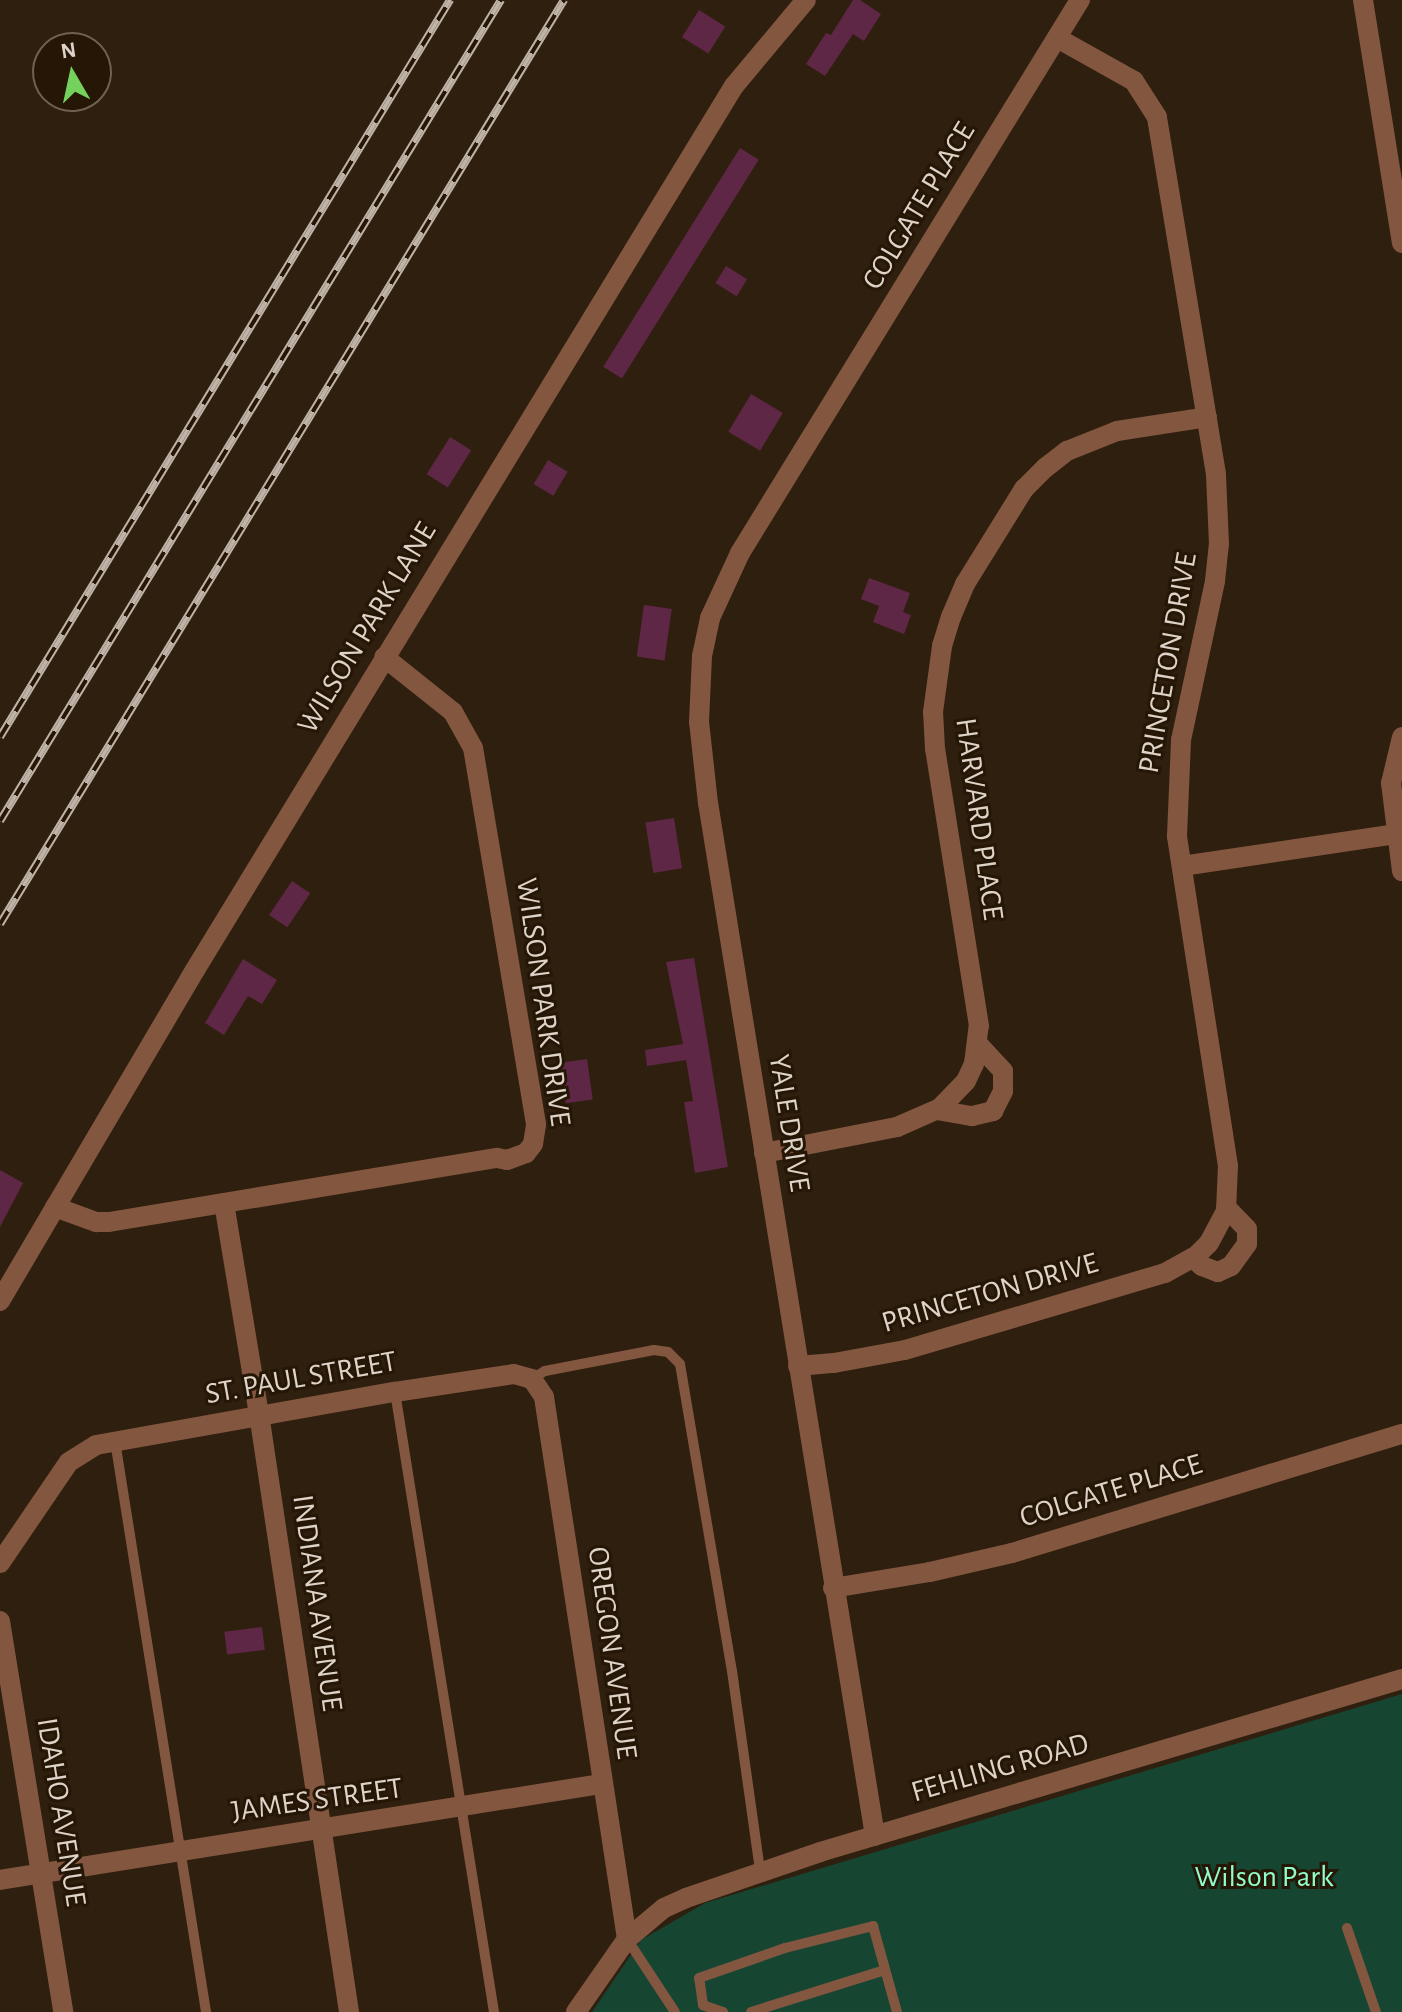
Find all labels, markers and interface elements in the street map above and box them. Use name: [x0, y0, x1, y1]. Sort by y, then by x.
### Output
north arrow: [32, 32, 112, 112]
text: N: [59, 38, 78, 62]
street label: COLGATE PLACE: [855, 116, 983, 296]
street label: WILSON PARK LANE: [290, 516, 444, 740]
street label: PRINCETON DRIVE: [1131, 550, 1205, 776]
street label: HARVARD PLACE: [947, 716, 1011, 922]
street label: WILSON PARK DRIVE: [508, 876, 578, 1128]
street label: YALE DRIVE: [760, 1052, 818, 1194]
street label: PRINCETON DRIVE: [878, 1245, 1102, 1341]
street label: ST. PAUL STREET: [203, 1343, 399, 1413]
street label: COLGATE PLACE: [1015, 1446, 1207, 1536]
street label: INDIANA AVENUE: [284, 1493, 350, 1713]
street label: OREGON AVENUE: [579, 1545, 645, 1761]
street label: IDAHO AVENUE: [28, 1715, 94, 1909]
street label: FEHLING ROAD: [907, 1725, 1093, 1811]
street label: JAMES STREET: [229, 1770, 405, 1830]
park label: Wilson Park: [1194, 1859, 1334, 1895]

